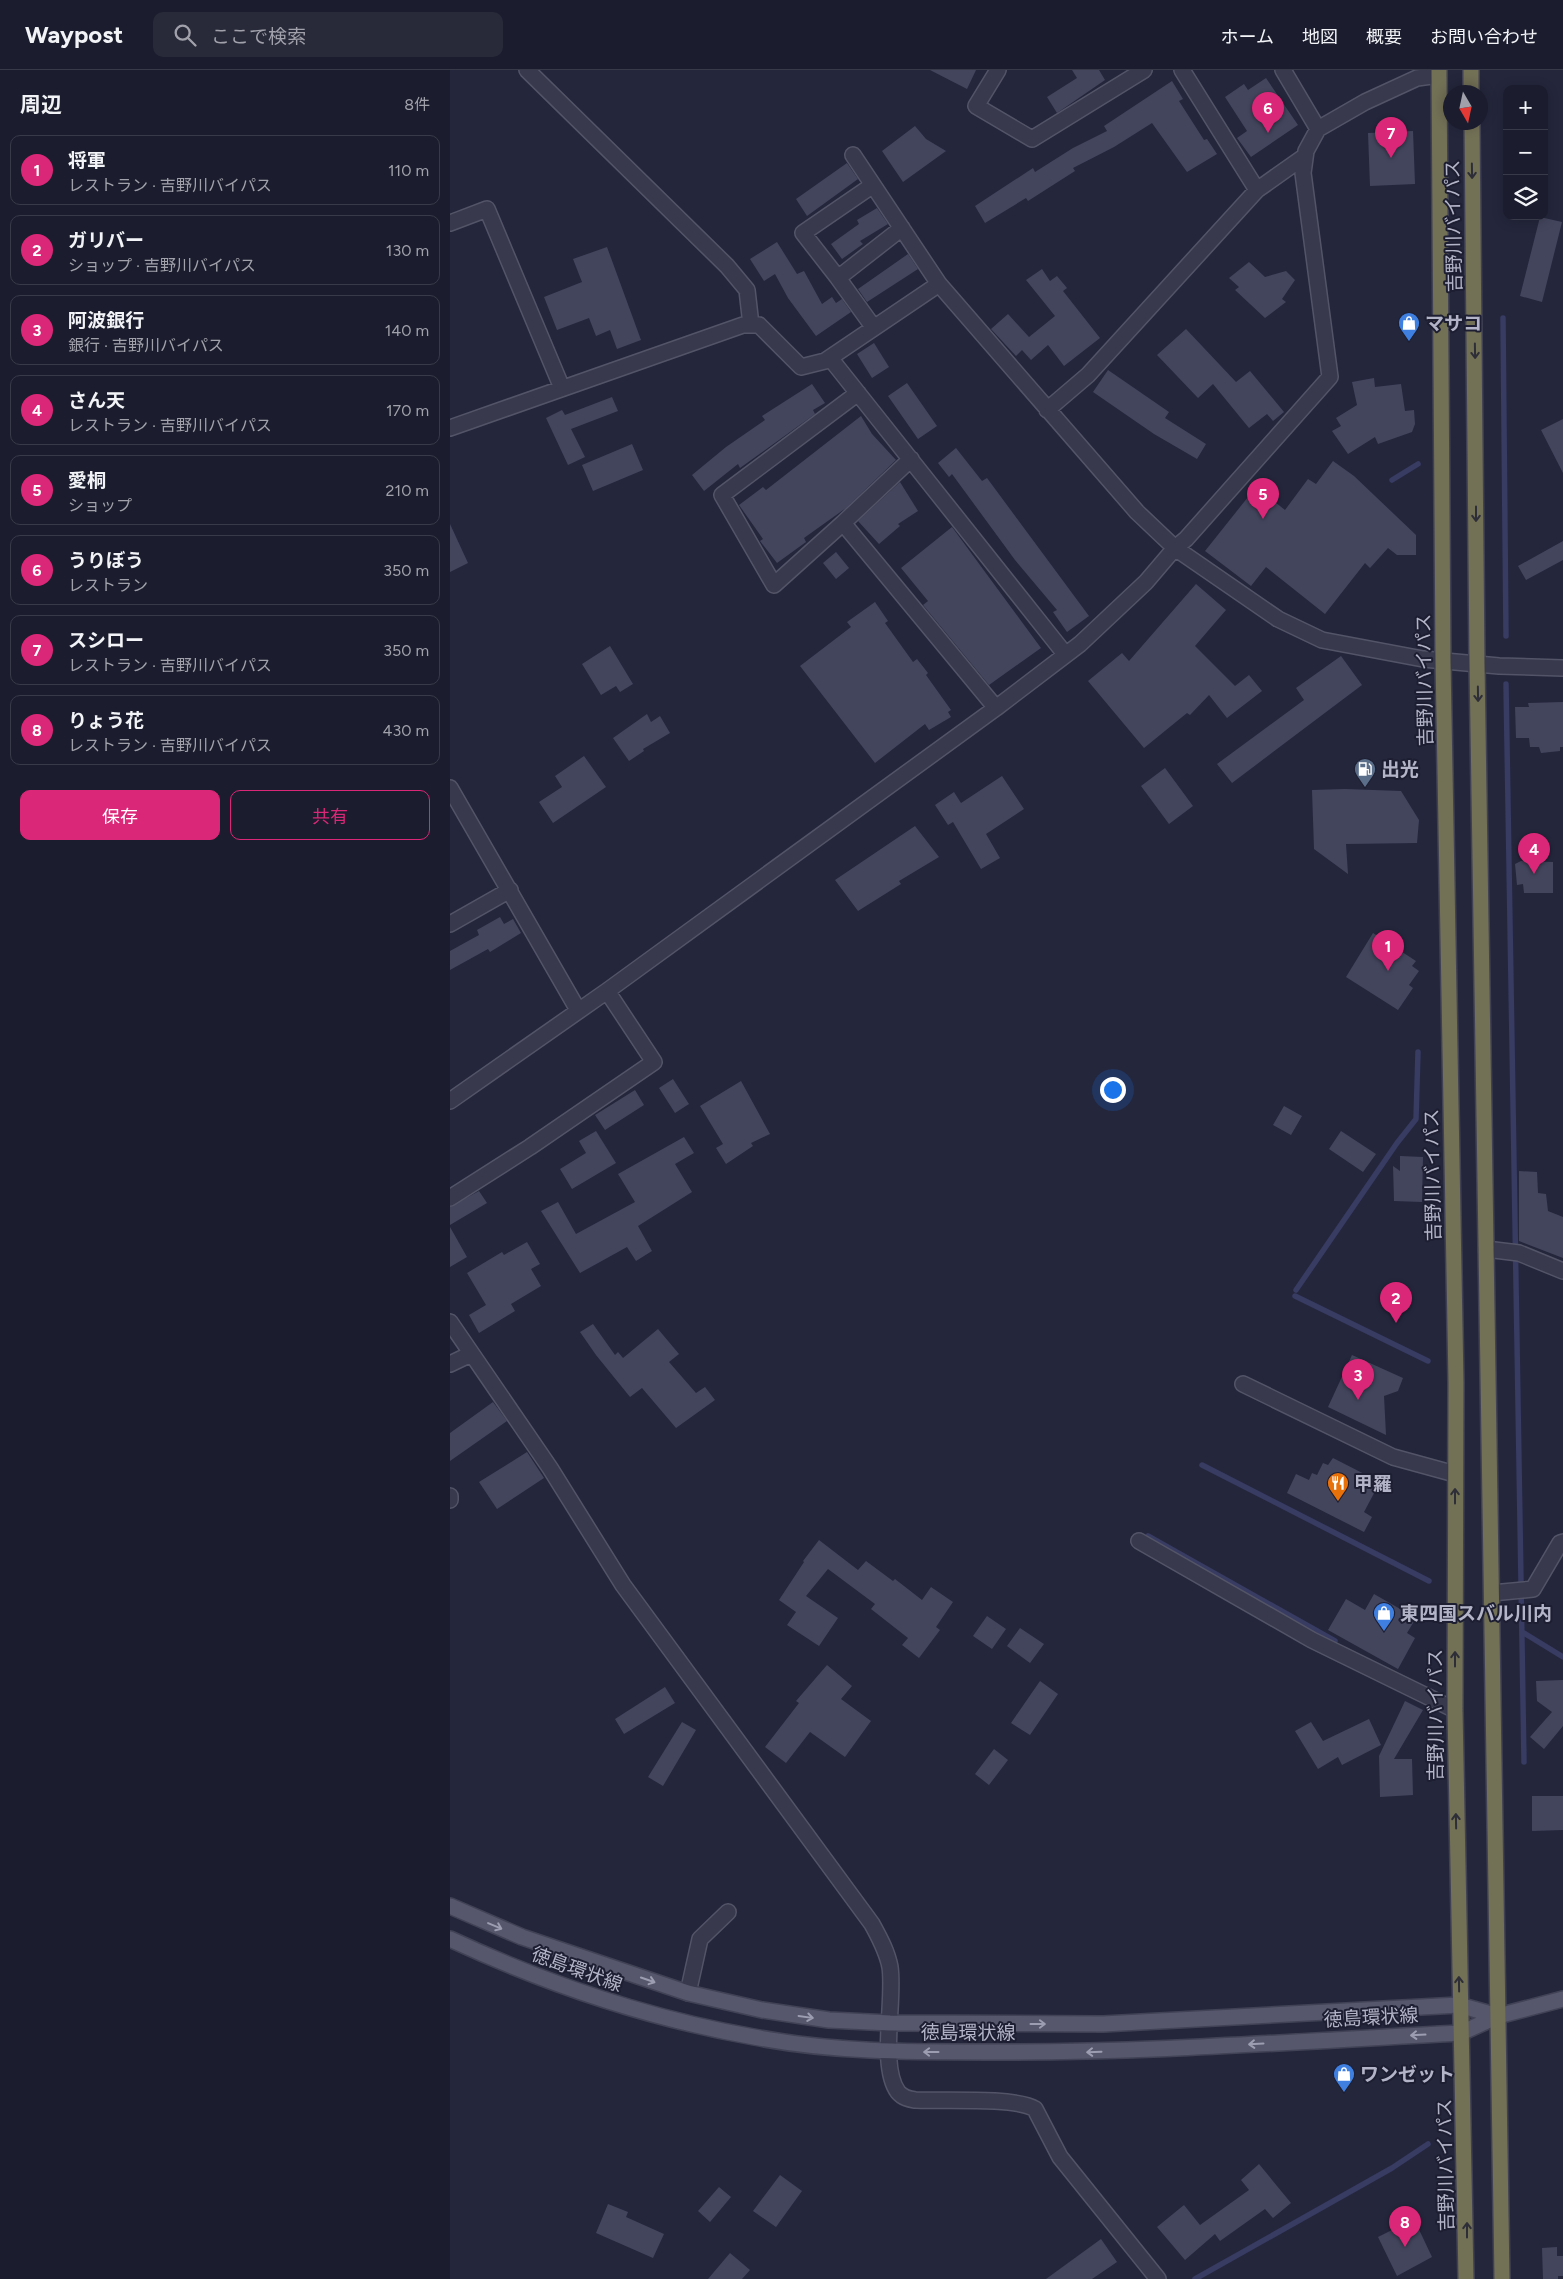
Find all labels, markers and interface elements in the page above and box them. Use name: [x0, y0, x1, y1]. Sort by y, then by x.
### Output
search box: [153, 12, 503, 57]
text: Waypost: [25, 20, 123, 49]
icon: search: [171, 21, 199, 49]
text: ここで検索: [211, 25, 306, 48]
text: ホーム: [1221, 26, 1274, 48]
text: 地図: [1302, 26, 1338, 48]
text: 概要: [1366, 26, 1402, 48]
text: お問い合わせ: [1430, 26, 1538, 48]
north arrow: [1443, 85, 1488, 130]
map controls: [1503, 85, 1548, 220]
button: +: [1503, 85, 1548, 130]
text: 周辺: [20, 92, 62, 117]
pin: 6: [1252, 92, 1284, 133]
text: 8件: [404, 95, 430, 114]
pin: 7: [1375, 117, 1407, 158]
button: −: [1503, 130, 1548, 175]
text: 将軍: [68, 149, 106, 172]
street label: 吉野川バイパス: [1441, 159, 1466, 292]
text: 1: [34, 161, 40, 180]
text: 110 m: [388, 161, 429, 180]
one-way arrow: [1467, 162, 1477, 179]
button: layers: [1503, 175, 1548, 220]
text: レストラン · 吉野川バイパス: [68, 176, 272, 195]
text: ガリバー: [68, 229, 144, 252]
text: 2: [32, 241, 42, 260]
text: 130 m: [386, 241, 429, 260]
text: ショップ · 吉野川バイパス: [68, 256, 256, 275]
text: 阿波銀行: [68, 309, 144, 332]
shop icon: マサコ: [1397, 311, 1421, 342]
place label: マサコ: [1425, 312, 1482, 335]
text: 3: [33, 321, 41, 340]
text: 140 m: [385, 321, 429, 340]
text: 銀行 · 吉野川バイパス: [68, 336, 224, 355]
one-way arrow: [1470, 342, 1480, 359]
text: さん天: [68, 389, 125, 412]
text: 4: [32, 401, 42, 420]
text: 170 m: [386, 401, 429, 420]
text: レストラン · 吉野川バイパス: [68, 416, 272, 435]
text: 愛桐: [68, 469, 106, 492]
pin: 5: [1247, 478, 1279, 519]
text: 5: [32, 481, 42, 500]
text: 210 m: [386, 481, 429, 500]
text: ショップ: [68, 496, 132, 515]
one-way arrow: [1471, 505, 1481, 521]
text: うりぼう: [68, 549, 144, 572]
text: 6: [32, 561, 42, 580]
text: 350 m: [383, 561, 429, 580]
text: レストラン: [68, 576, 148, 595]
street label: 吉野川バイパス: [1412, 613, 1437, 746]
text: スシロー: [68, 629, 144, 652]
text: 7: [33, 641, 41, 660]
text: 350 m: [383, 641, 429, 660]
text: レストラン · 吉野川バイパス: [68, 656, 272, 675]
one-way arrow: [1473, 685, 1483, 701]
text: りょう花: [68, 709, 144, 732]
text: 8: [32, 721, 42, 740]
text: 430 m: [383, 721, 429, 740]
text: レストラン · 吉野川バイパス: [68, 736, 272, 755]
fuel station icon: 出光: [1353, 757, 1377, 788]
place label: 出光: [1381, 758, 1419, 781]
button: 保存: [20, 790, 220, 840]
button: 共有: [230, 790, 430, 840]
pin: 4: [1518, 833, 1550, 874]
pin: 1: [1372, 930, 1404, 971]
your location: [1100, 1077, 1126, 1103]
street label: 吉野川バイパス: [1420, 1108, 1445, 1241]
pin: 2: [1380, 1282, 1412, 1323]
pin: 3: [1342, 1359, 1374, 1400]
restaurant icon: 甲羅: [1326, 1471, 1350, 1502]
place label: 甲羅: [1354, 1472, 1392, 1495]
one-way arrow: [1450, 1489, 1460, 1505]
shop icon: 東四国スバル川内: [1372, 1601, 1396, 1632]
place label: 東四国スバル川内: [1400, 1602, 1552, 1625]
street label: 吉野川バイパス: [1424, 1649, 1447, 1781]
one-way arrow: [1450, 1651, 1460, 1668]
one-way arrow: [1451, 1814, 1461, 1830]
one-way arrow: [487, 1921, 502, 1931]
street label: 徳島環状線: [528, 1942, 625, 1997]
one-way arrow: [640, 1975, 656, 1985]
one-way arrow: [1454, 1976, 1464, 1992]
street label: 徳島環状線: [1323, 2004, 1419, 2031]
one-way arrow: [797, 2012, 813, 2022]
one-way arrow: [1030, 2019, 1046, 2029]
street label: 徳島環状線: [920, 2021, 1016, 2044]
one-way arrow: [1411, 2030, 1427, 2039]
one-way arrow: [1248, 2039, 1264, 2048]
one-way arrow: [924, 2047, 940, 2057]
one-way arrow: [1086, 2048, 1102, 2057]
shop icon: ワンゼット: [1332, 2062, 1356, 2093]
place label: ワンゼット: [1360, 2063, 1455, 2086]
street label: 吉野川バイパス: [1433, 2098, 1458, 2231]
pin: 8: [1389, 2206, 1421, 2247]
one-way arrow: [1462, 2223, 1472, 2239]

